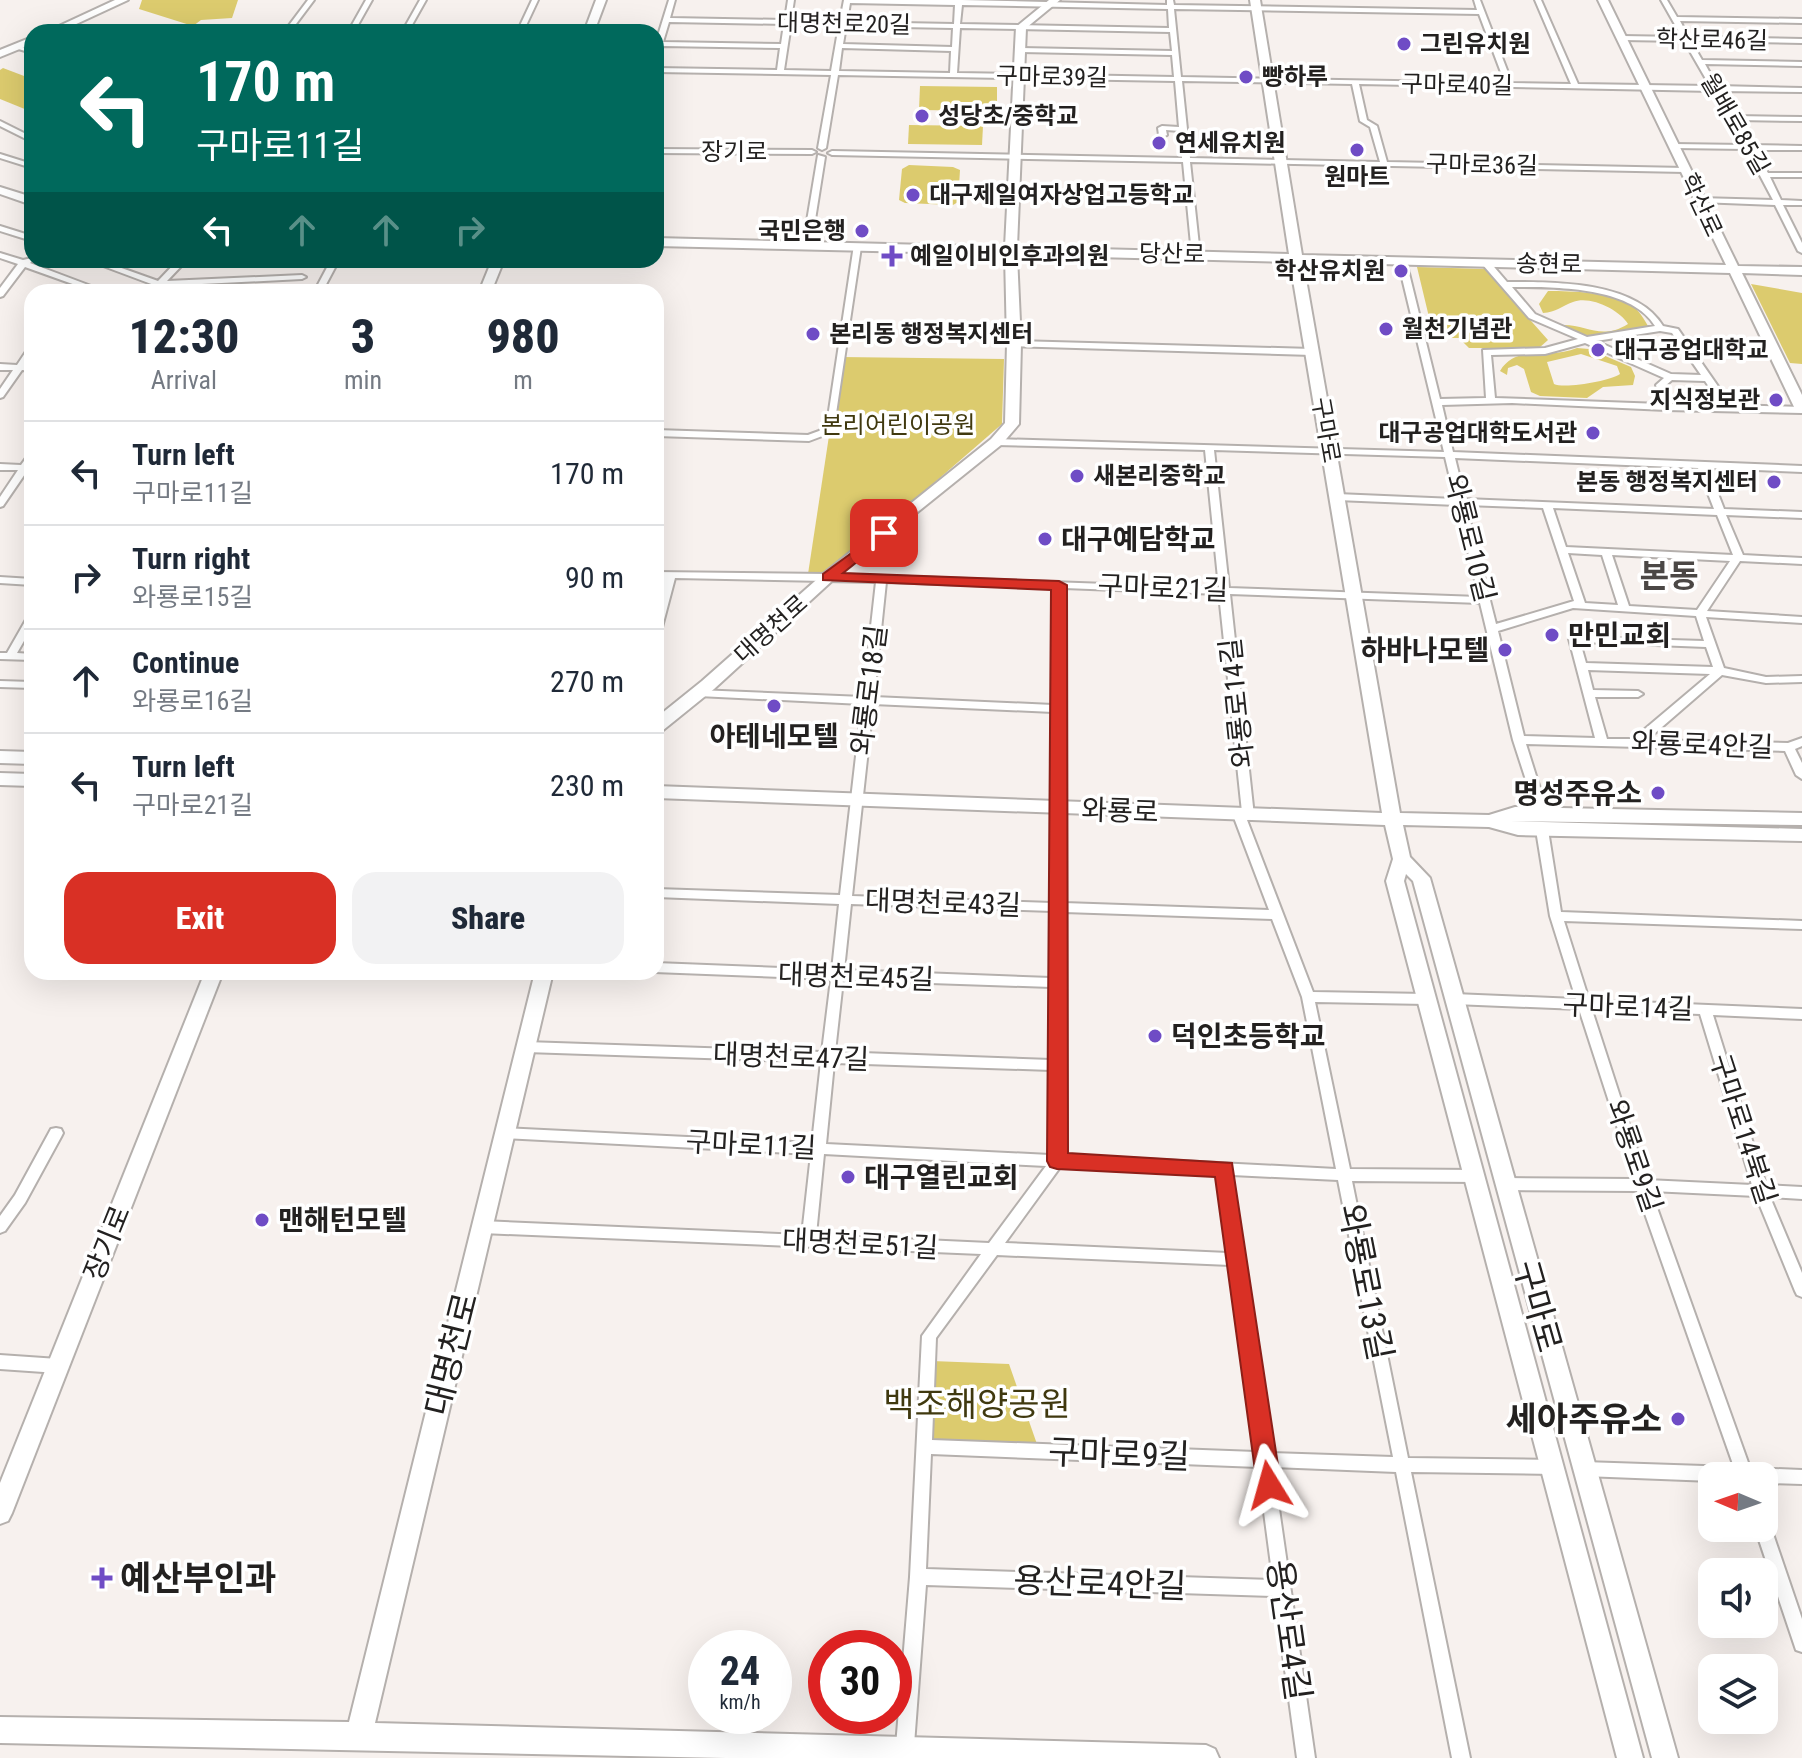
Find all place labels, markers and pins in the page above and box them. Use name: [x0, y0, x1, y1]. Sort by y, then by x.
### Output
place label: 그린유치원: [1420, 30, 1530, 58]
marker: 그린유치원: [1395, 35, 1413, 53]
place label: 빵하루: [1262, 63, 1328, 91]
marker: 빵하루: [1237, 68, 1255, 86]
place label: 성당초/중학교: [938, 102, 1078, 130]
marker: 성당초/중학교: [913, 107, 931, 125]
place label: 연세유치원: [1175, 129, 1285, 157]
marker: 연세유치원: [1150, 134, 1168, 152]
marker: 원마트: [1348, 141, 1366, 159]
place label: 원마트: [1324, 163, 1390, 191]
place label: 대구제일여자상업고등학교: [929, 181, 1194, 209]
marker: 대구제일여자상업고등학교: [904, 186, 922, 204]
place label: 국민은행: [758, 217, 846, 245]
marker: 국민은행: [853, 222, 871, 240]
place label: 예일이비인후과의원: [910, 242, 1109, 270]
marker: 예일이비인후과의원: [881, 245, 903, 267]
place label: 학산유치원: [1275, 257, 1385, 285]
marker: 학산유치원: [1392, 262, 1410, 280]
place label: 월천기념관: [1402, 315, 1512, 343]
place label: 본리동 행정복지센터: [829, 320, 1033, 348]
marker: 월천기념관: [1377, 320, 1395, 338]
marker: 본리동 행정복지센터: [804, 325, 822, 343]
place label: 대구공업대학교: [1614, 336, 1769, 364]
marker: 대구공업대학교: [1589, 341, 1607, 359]
place label: 지식정보관: [1650, 386, 1760, 414]
marker: 지식정보관: [1767, 391, 1785, 409]
place label: 대구공업대학도서관: [1378, 419, 1577, 447]
marker: 대구공업대학도서관: [1584, 424, 1602, 442]
place label: 새본리중학교: [1093, 462, 1225, 490]
marker: 새본리중학교: [1068, 467, 1086, 485]
place label: 본동 행정복지센터: [1576, 468, 1758, 496]
marker: 본동 행정복지센터: [1765, 473, 1783, 491]
pin: [850, 499, 918, 567]
place label: 대구예담학교: [1061, 523, 1216, 556]
marker: 대구예담학교: [1036, 530, 1054, 548]
place label: 만민교회: [1568, 619, 1671, 652]
marker: 만민교회: [1543, 626, 1561, 644]
place label: 하바나모텔: [1360, 634, 1489, 667]
marker: 하바나모텔: [1496, 641, 1514, 659]
marker: 아테네모텔: [765, 697, 783, 715]
place label: 아테네모텔: [710, 720, 838, 753]
place label: 명성주유소: [1513, 777, 1642, 810]
marker: 명성주유소: [1649, 784, 1667, 802]
place label: 덕인초등학교: [1171, 1020, 1326, 1053]
marker: 덕인초등학교: [1146, 1027, 1164, 1045]
place label: 대구열린교회: [864, 1161, 1019, 1194]
marker: 대구열린교회: [839, 1168, 857, 1186]
place label: 맨해턴모텔: [278, 1204, 407, 1237]
marker: 맨해턴모텔: [253, 1211, 271, 1229]
place label: 세아주유소: [1506, 1399, 1662, 1439]
marker: 세아주유소: [1669, 1410, 1687, 1428]
place label: 예산부인과: [120, 1558, 276, 1598]
marker: 예산부인과: [91, 1567, 113, 1589]

